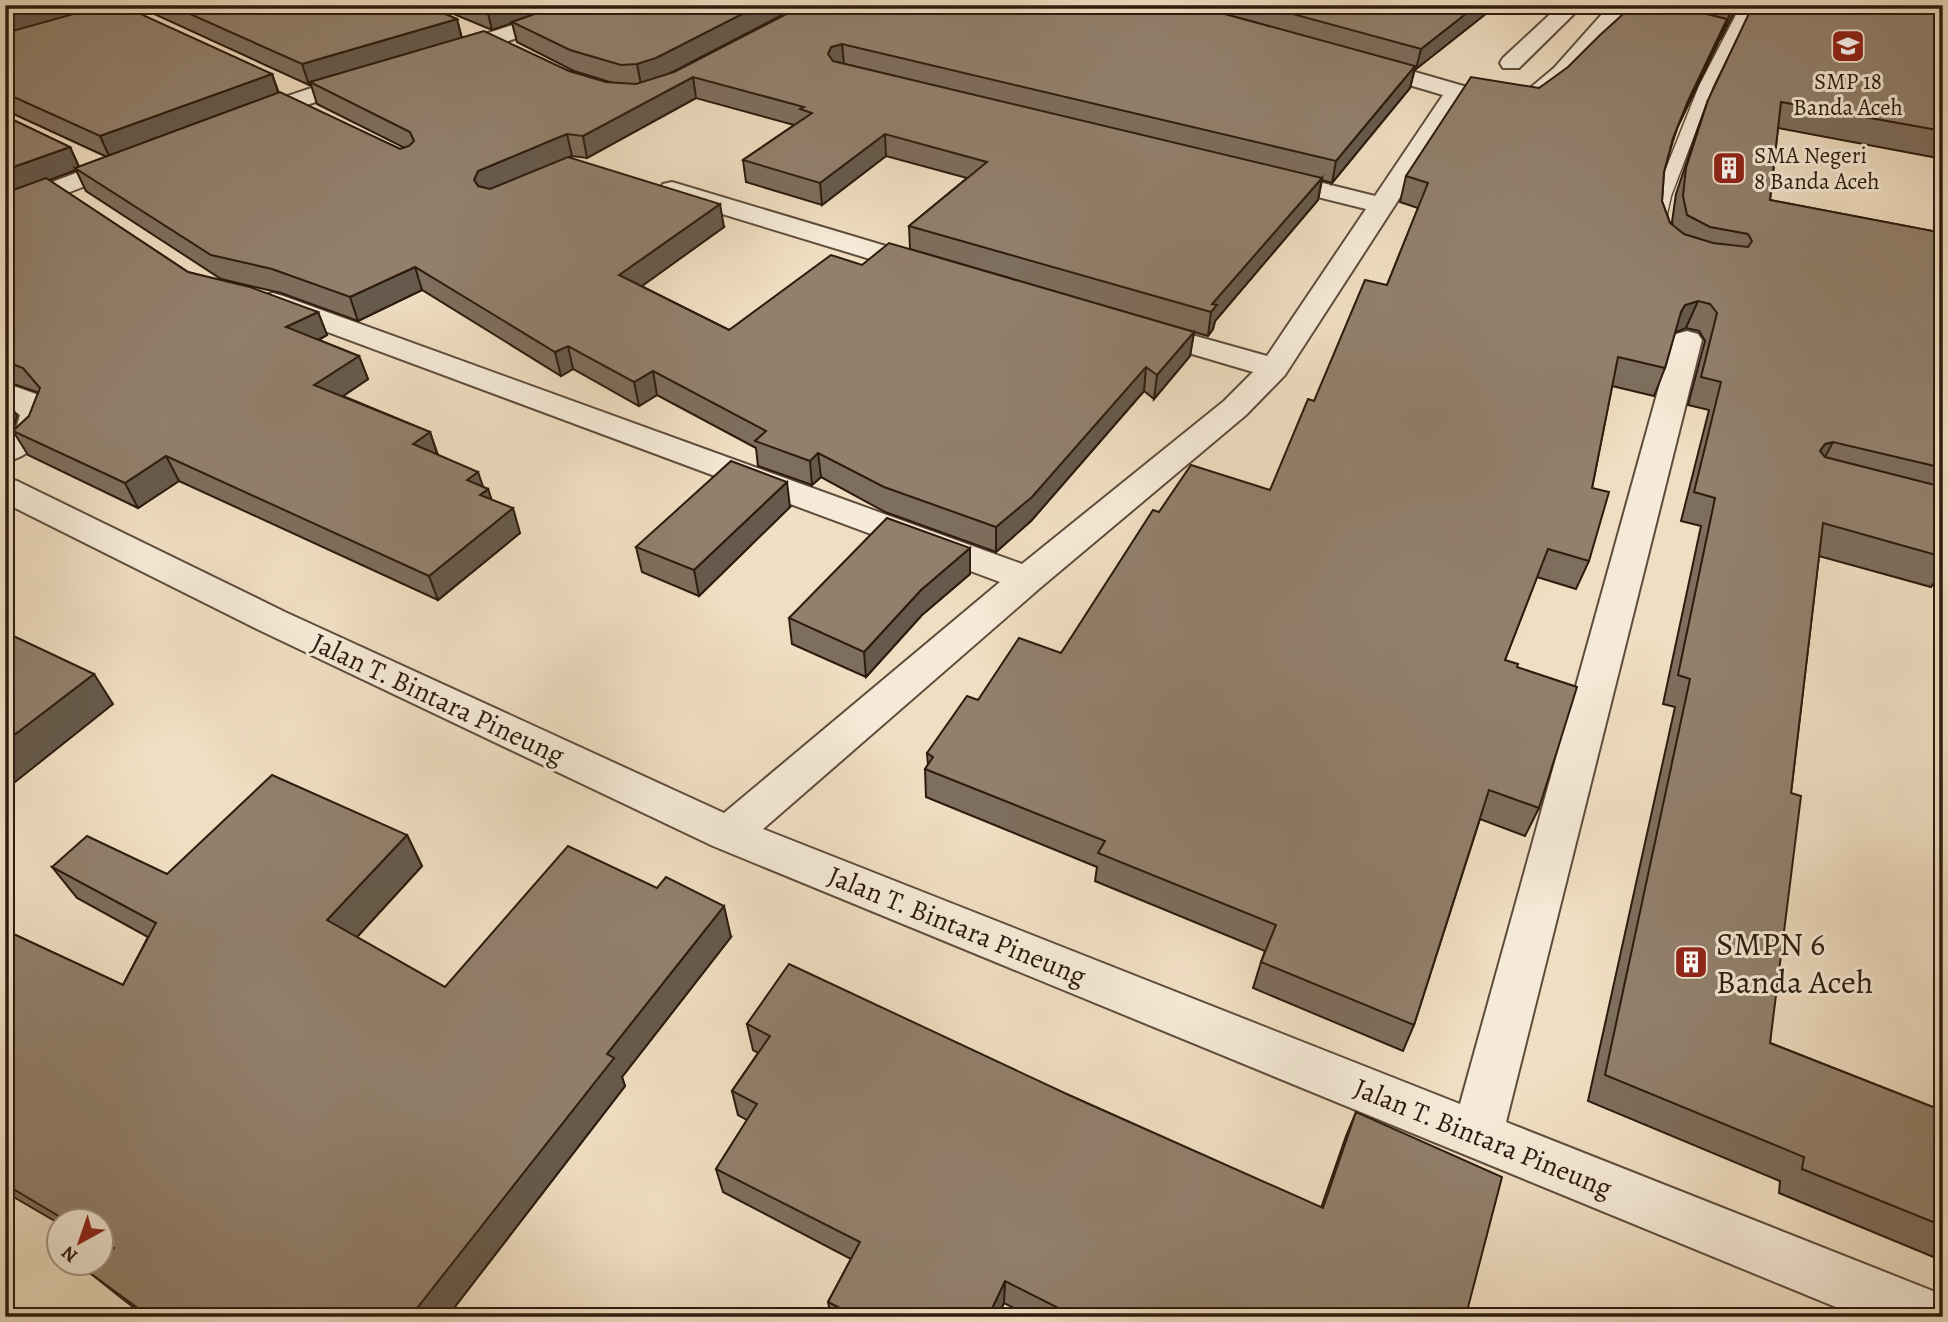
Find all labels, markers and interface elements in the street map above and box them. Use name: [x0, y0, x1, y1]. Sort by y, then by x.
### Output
school or university icon: SMP 18 Banda Aceh: [1829, 27, 1867, 65]
place label: SMP 18 Banda Aceh: [1793, 66, 1903, 123]
place label: SMA Negeri 8 Banda Aceh: [1754, 140, 1879, 197]
building icon: SMA Negeri 8 Banda Aceh: [1710, 149, 1748, 187]
street label: Jalan T. Bintara Pineung: [305, 624, 571, 774]
street label: Jalan T. Bintara Pineung: [822, 857, 1092, 995]
place label: SMPN 6 Banda Aceh: [1716, 921, 1873, 1004]
building icon: SMPN 6 Banda Aceh: [1672, 943, 1710, 981]
street label: Jalan T. Bintara Pineung: [1348, 1069, 1618, 1207]
north arrow: [46, 1206, 116, 1276]
text: N: [56, 1240, 83, 1269]

